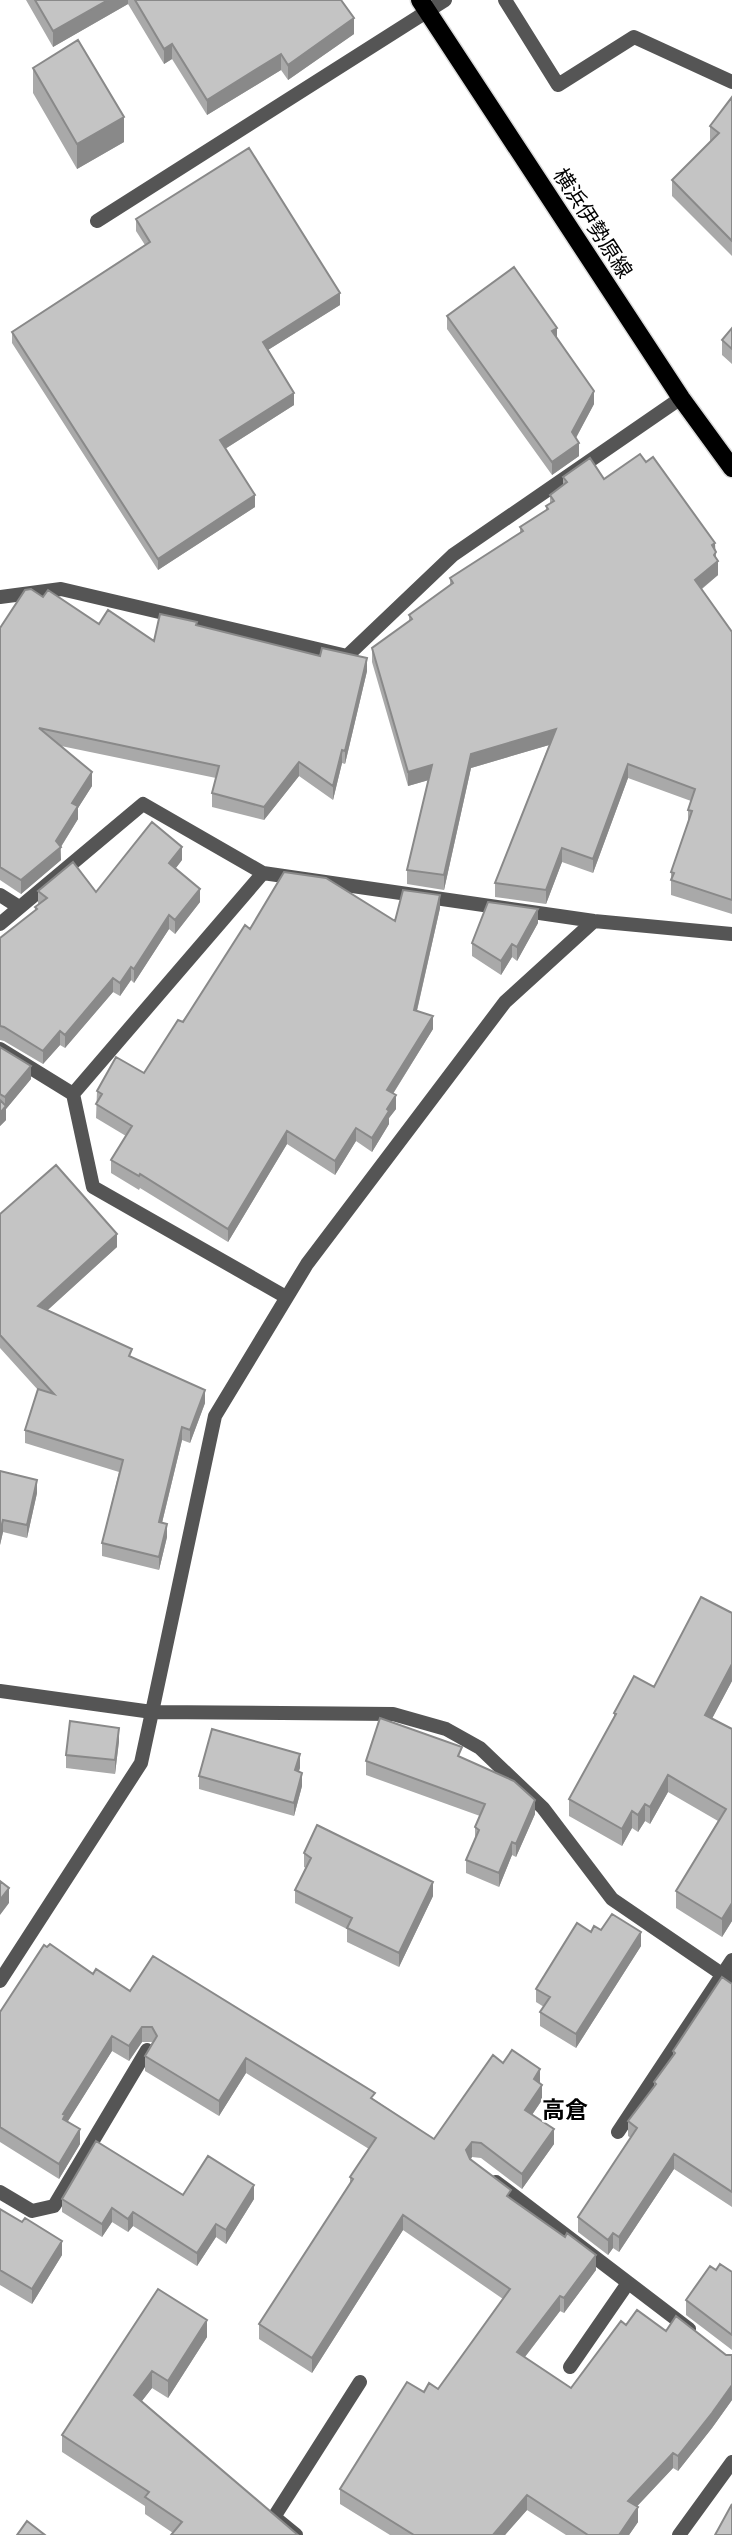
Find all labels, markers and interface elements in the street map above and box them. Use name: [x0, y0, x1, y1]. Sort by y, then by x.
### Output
street label: 横浜伊勢原線: [548, 163, 638, 283]
district label: 高倉: [542, 2096, 588, 2124]

